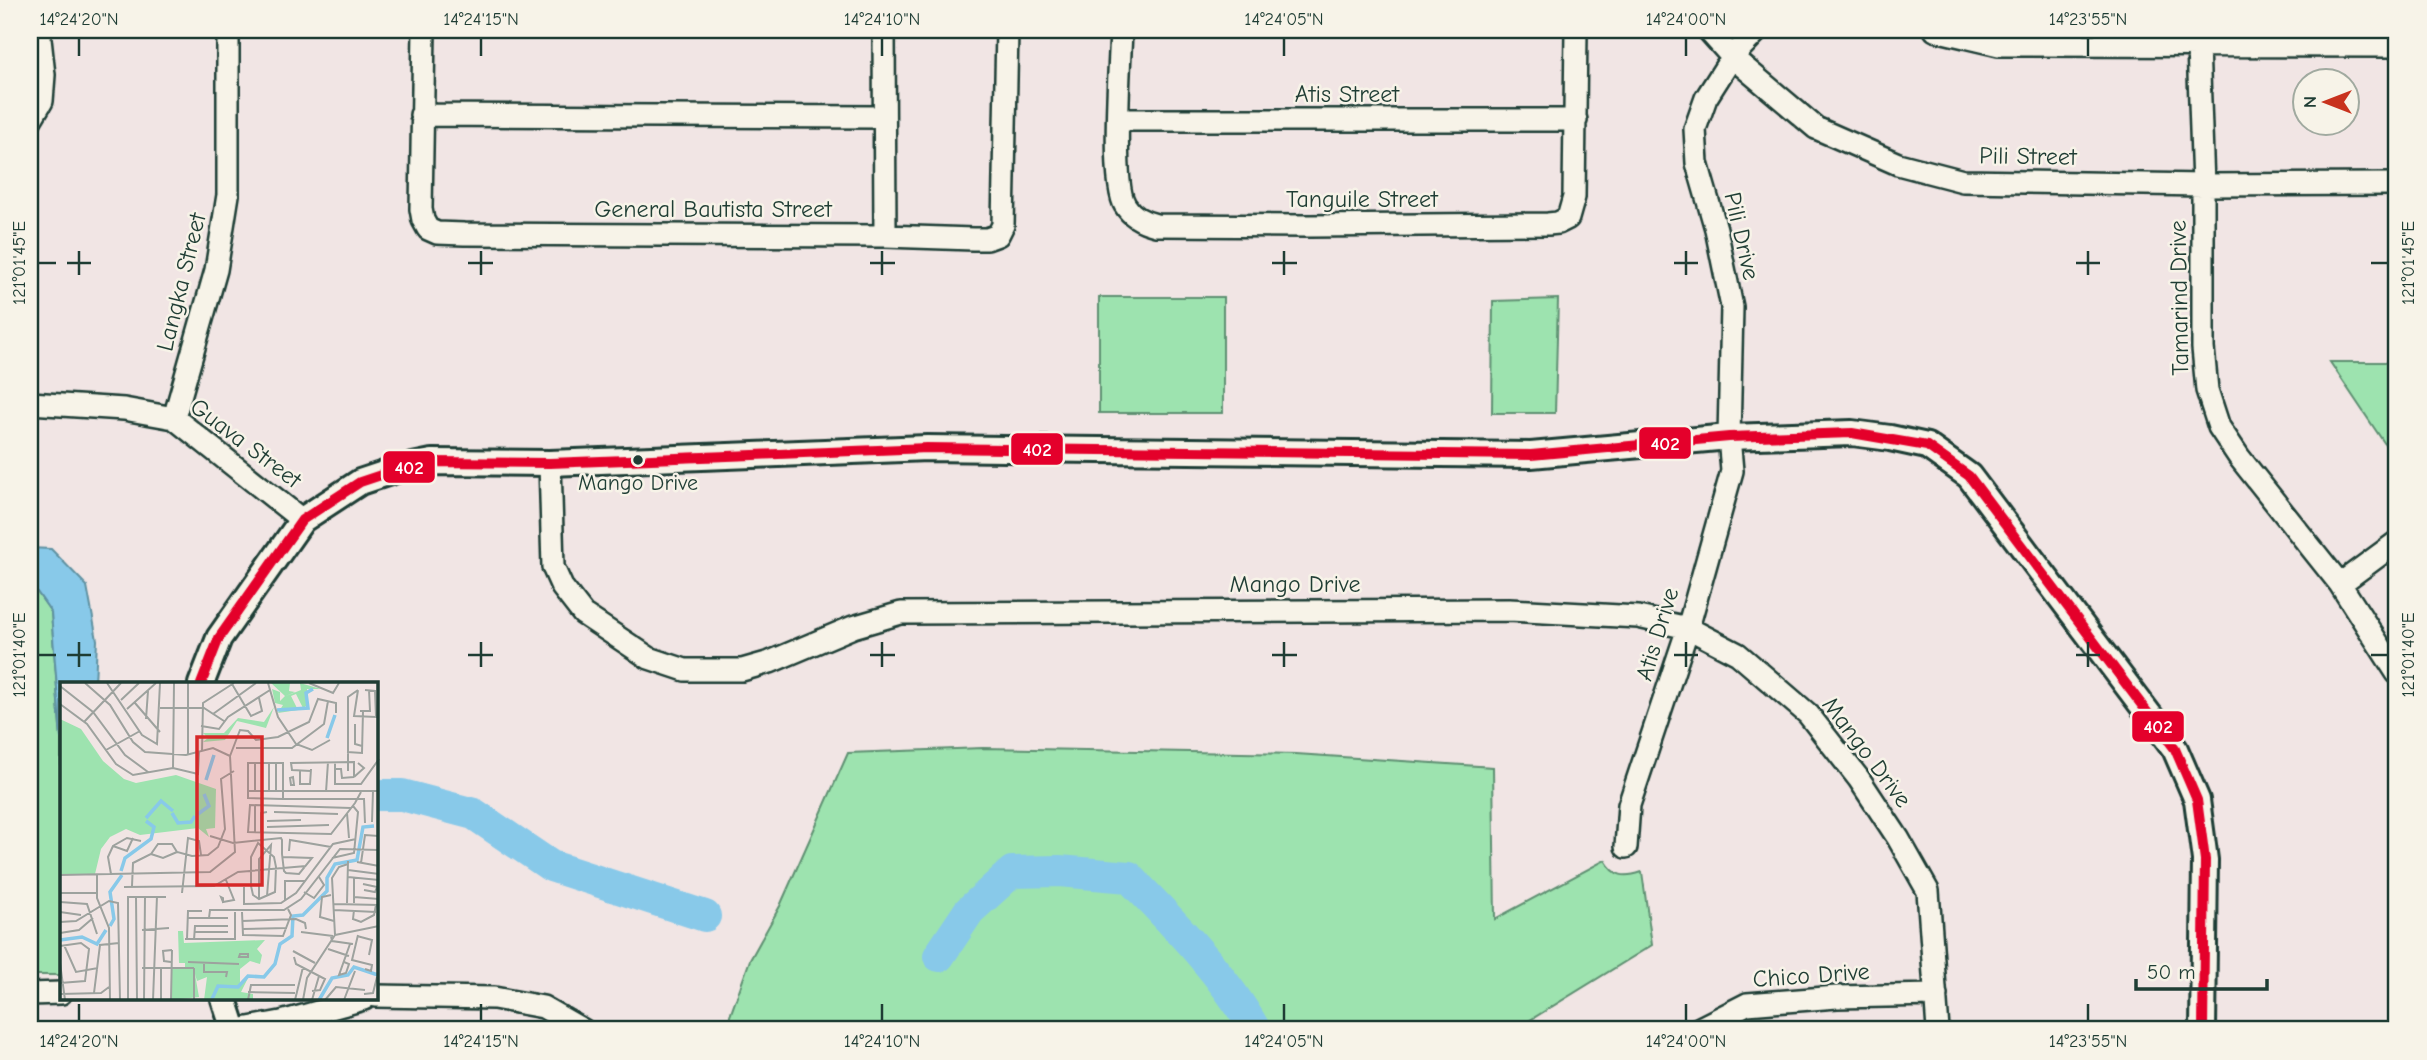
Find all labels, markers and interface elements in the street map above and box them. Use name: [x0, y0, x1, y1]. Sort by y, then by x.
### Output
text: 14°24'20"N: [40, 9, 118, 30]
text: 14°24'15"N: [443, 9, 519, 30]
text: 14°24'10"N: [844, 9, 920, 30]
text: 14°24'05"N: [1244, 9, 1324, 30]
text: 14°24'00"N: [1646, 9, 1726, 30]
text: 14°23'55"N: [2049, 9, 2127, 30]
north arrow: [2290, 66, 2360, 136]
street label: Atis Street: [1295, 80, 1400, 108]
text: N: [2299, 96, 2321, 108]
street label: Pili Street: [1979, 141, 2078, 171]
street label: Tanguile Street: [1286, 185, 1439, 213]
street label: Pili Drive: [1718, 189, 1766, 283]
street label: General Bautista Street: [594, 195, 833, 223]
street label: Langka Street: [150, 209, 212, 354]
street label: Tamarind Drive: [2164, 220, 2194, 376]
text: 121°01'45"E: [9, 221, 30, 305]
text: 121°01'45"E: [2398, 221, 2419, 305]
street label: Guava Street: [185, 392, 308, 495]
line badge: 402: [1638, 426, 1692, 460]
line badge: 402: [1010, 432, 1064, 466]
text: 402: [1650, 433, 1680, 455]
text: 402: [1022, 439, 1052, 461]
line badge: 402: [382, 450, 436, 484]
marker: Mango Drive: [631, 453, 645, 467]
text: 402: [394, 457, 424, 479]
place label: Mango Drive: [578, 470, 698, 496]
street label: Mango Drive: [1230, 570, 1360, 598]
street label: Atis Drive: [1630, 584, 1684, 684]
text: 121°01'40"E: [9, 612, 30, 698]
text: 121°01'40"E: [2398, 612, 2419, 698]
inset map: [60, 682, 378, 1000]
street label: Mango Drive: [1816, 691, 1918, 813]
line badge: 402: [2131, 710, 2185, 743]
text: 402: [2143, 716, 2173, 738]
scale bar: [2136, 948, 2268, 992]
street label: Chico Drive: [1752, 957, 1870, 993]
text: 50 m: [2147, 960, 2196, 984]
text: 14°24'20"N: [40, 1031, 118, 1052]
text: 14°24'15"N: [443, 1031, 519, 1052]
text: 14°24'10"N: [844, 1031, 920, 1052]
text: 14°24'05"N: [1244, 1031, 1324, 1052]
text: 14°24'00"N: [1646, 1031, 1726, 1052]
text: 14°23'55"N: [2049, 1031, 2127, 1052]

